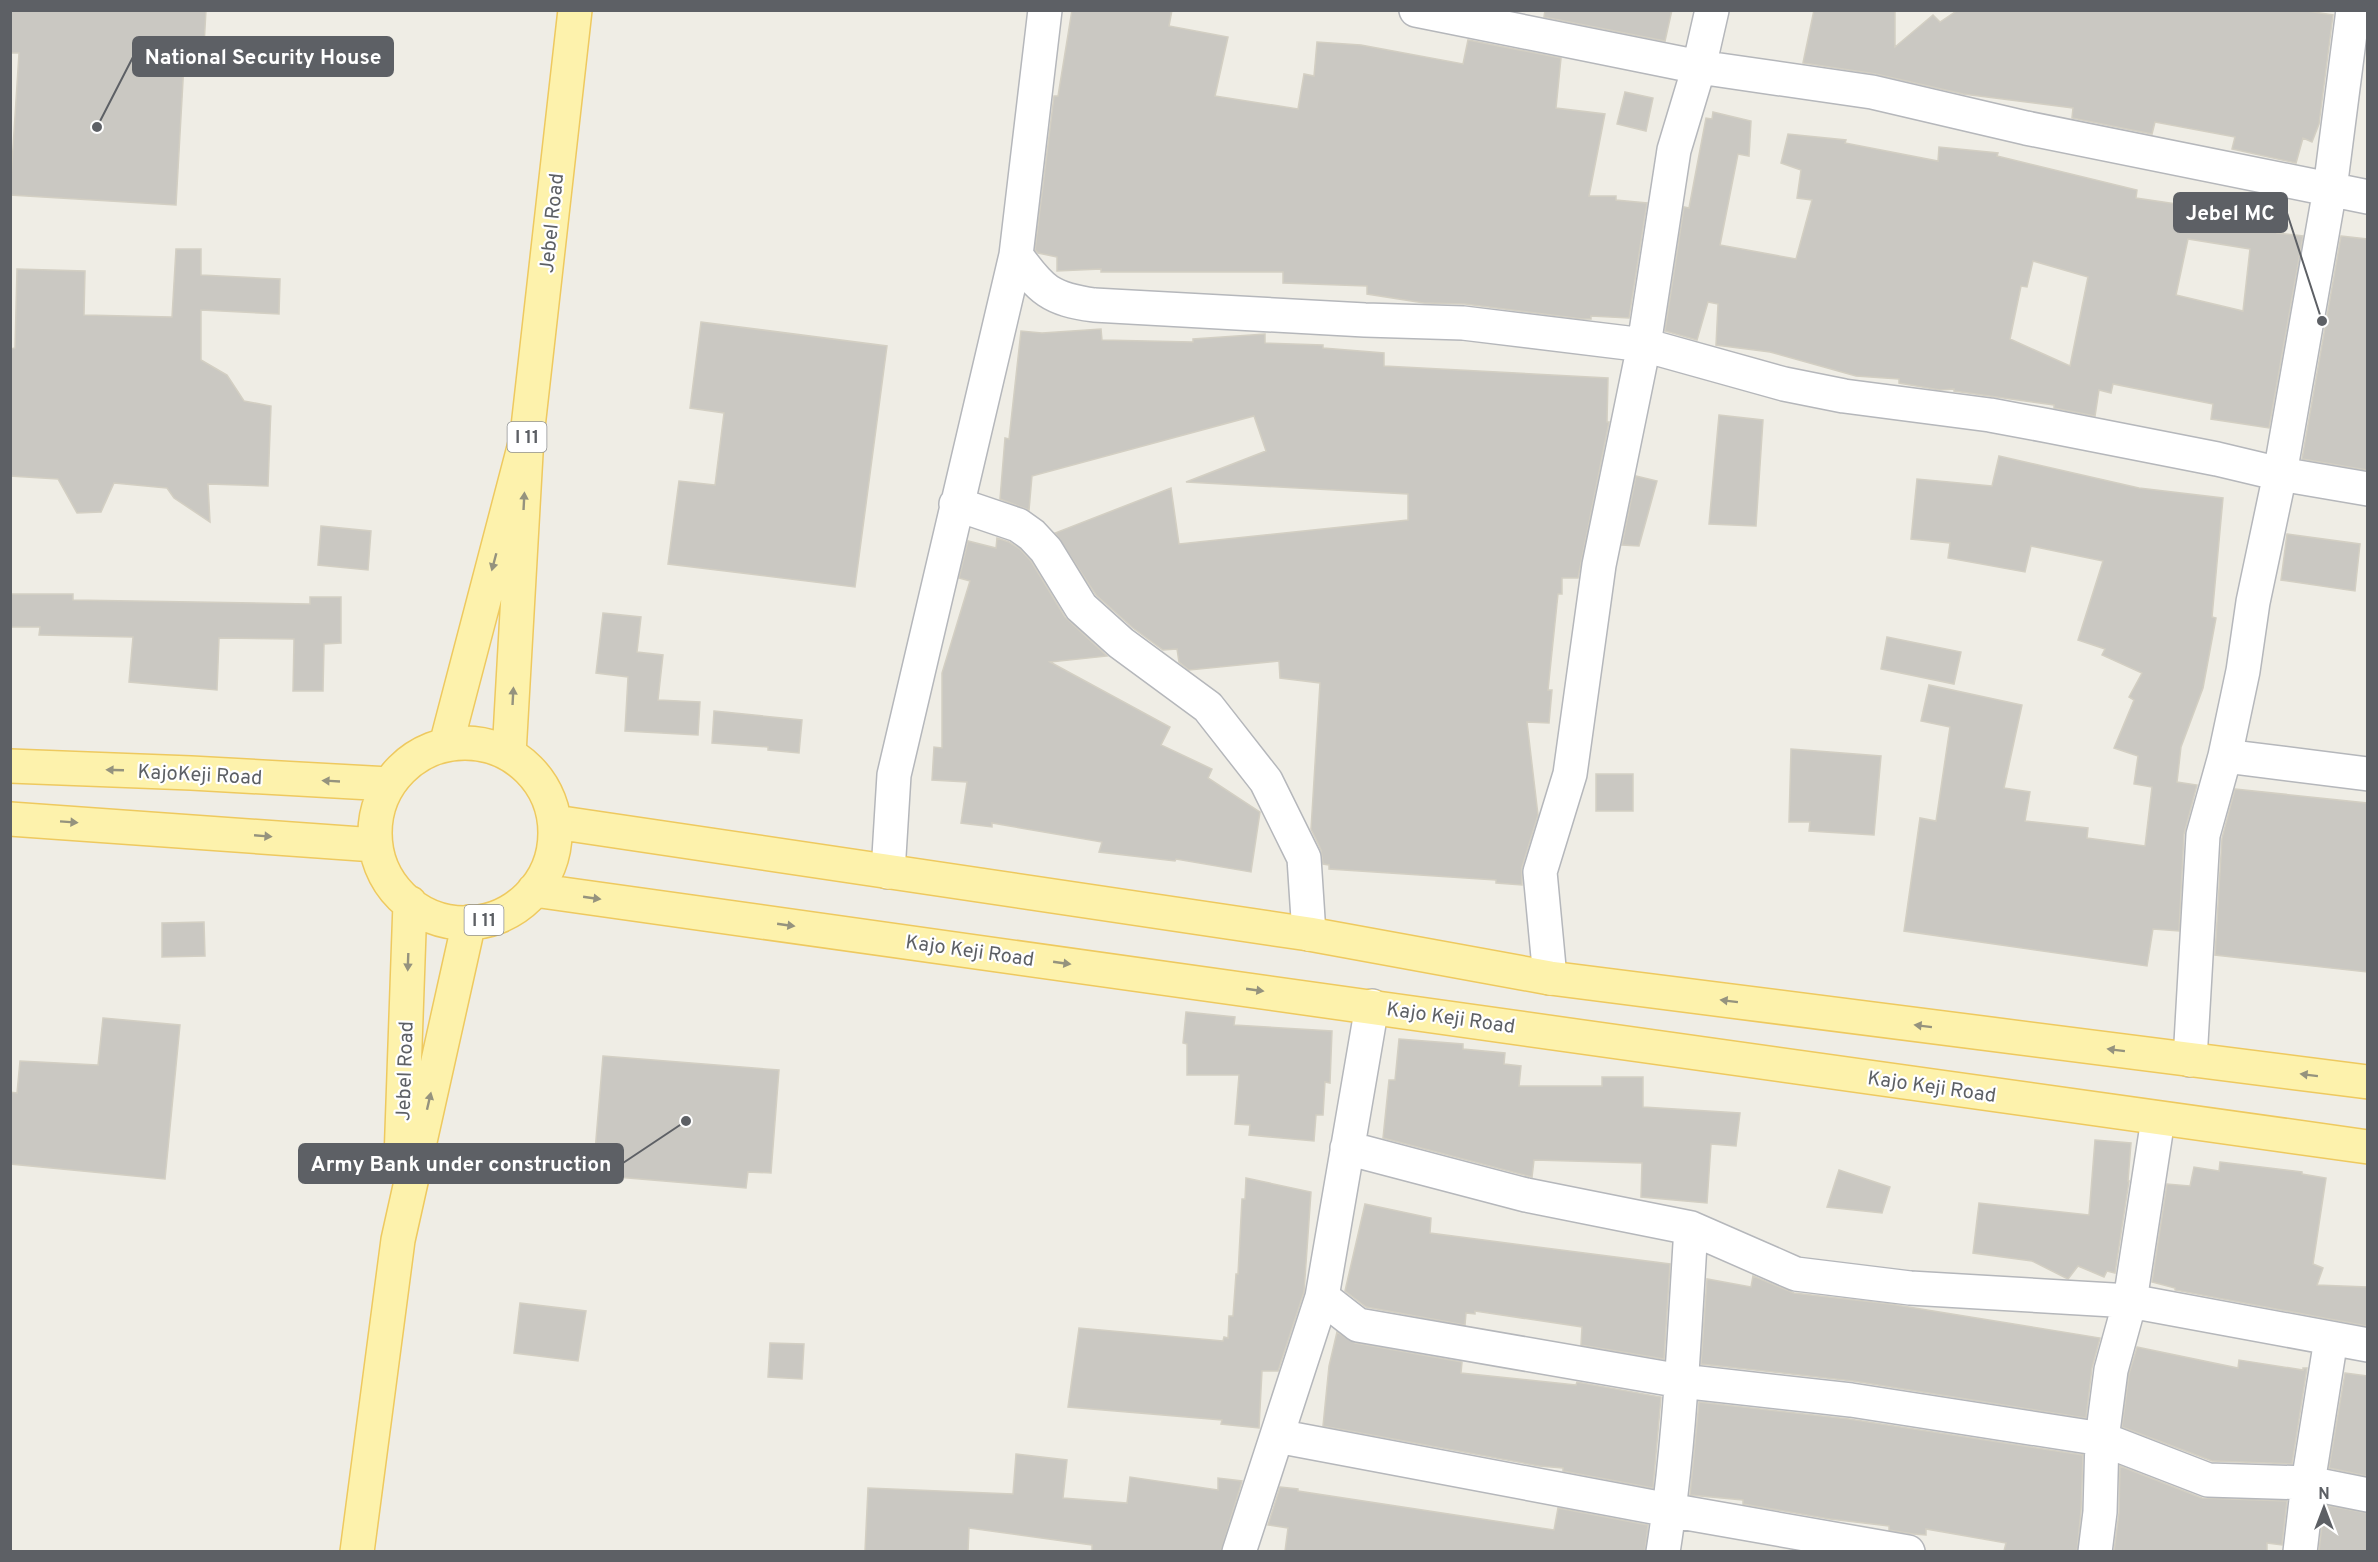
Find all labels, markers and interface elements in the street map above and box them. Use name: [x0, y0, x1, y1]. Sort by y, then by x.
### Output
callout: National Security House: [133, 37, 393, 76]
text: National Security House: [145, 45, 381, 72]
street label: Jebel Road: [535, 172, 571, 274]
callout: Jebel MC: [2174, 193, 2287, 232]
text: Jebel MC: [2185, 201, 2275, 228]
road number: I 11: [508, 422, 546, 452]
one-way arrow: [519, 492, 528, 511]
one-way arrow: [489, 553, 498, 571]
one-way arrow: [508, 686, 517, 705]
street label: KajoKeji Road: [137, 760, 263, 792]
one-way arrow: [105, 766, 124, 775]
one-way arrow: [321, 776, 340, 786]
one-way arrow: [59, 818, 78, 827]
one-way arrow: [254, 832, 273, 841]
one-way arrow: [583, 893, 602, 902]
road number: I 11: [464, 905, 504, 935]
one-way arrow: [776, 920, 795, 929]
street label: Kajo Keji Road: [904, 930, 1036, 974]
one-way arrow: [403, 952, 412, 971]
one-way arrow: [1053, 958, 1072, 967]
one-way arrow: [1246, 985, 1265, 994]
one-way arrow: [1720, 996, 1739, 1005]
street label: Kajo Keji Road: [1385, 997, 1517, 1041]
street label: Jebel Road: [391, 1021, 421, 1122]
one-way arrow: [1913, 1021, 1932, 1030]
one-way arrow: [2106, 1046, 2125, 1055]
street label: Kajo Keji Road: [1866, 1066, 1998, 1110]
one-way arrow: [2300, 1070, 2319, 1079]
one-way arrow: [425, 1091, 435, 1110]
callout: Army Bank under construction: [299, 1144, 623, 1183]
text: Army Bank under construction: [311, 1152, 611, 1179]
north arrow: [2294, 1478, 2354, 1538]
text: N: [2318, 1485, 2330, 1505]

